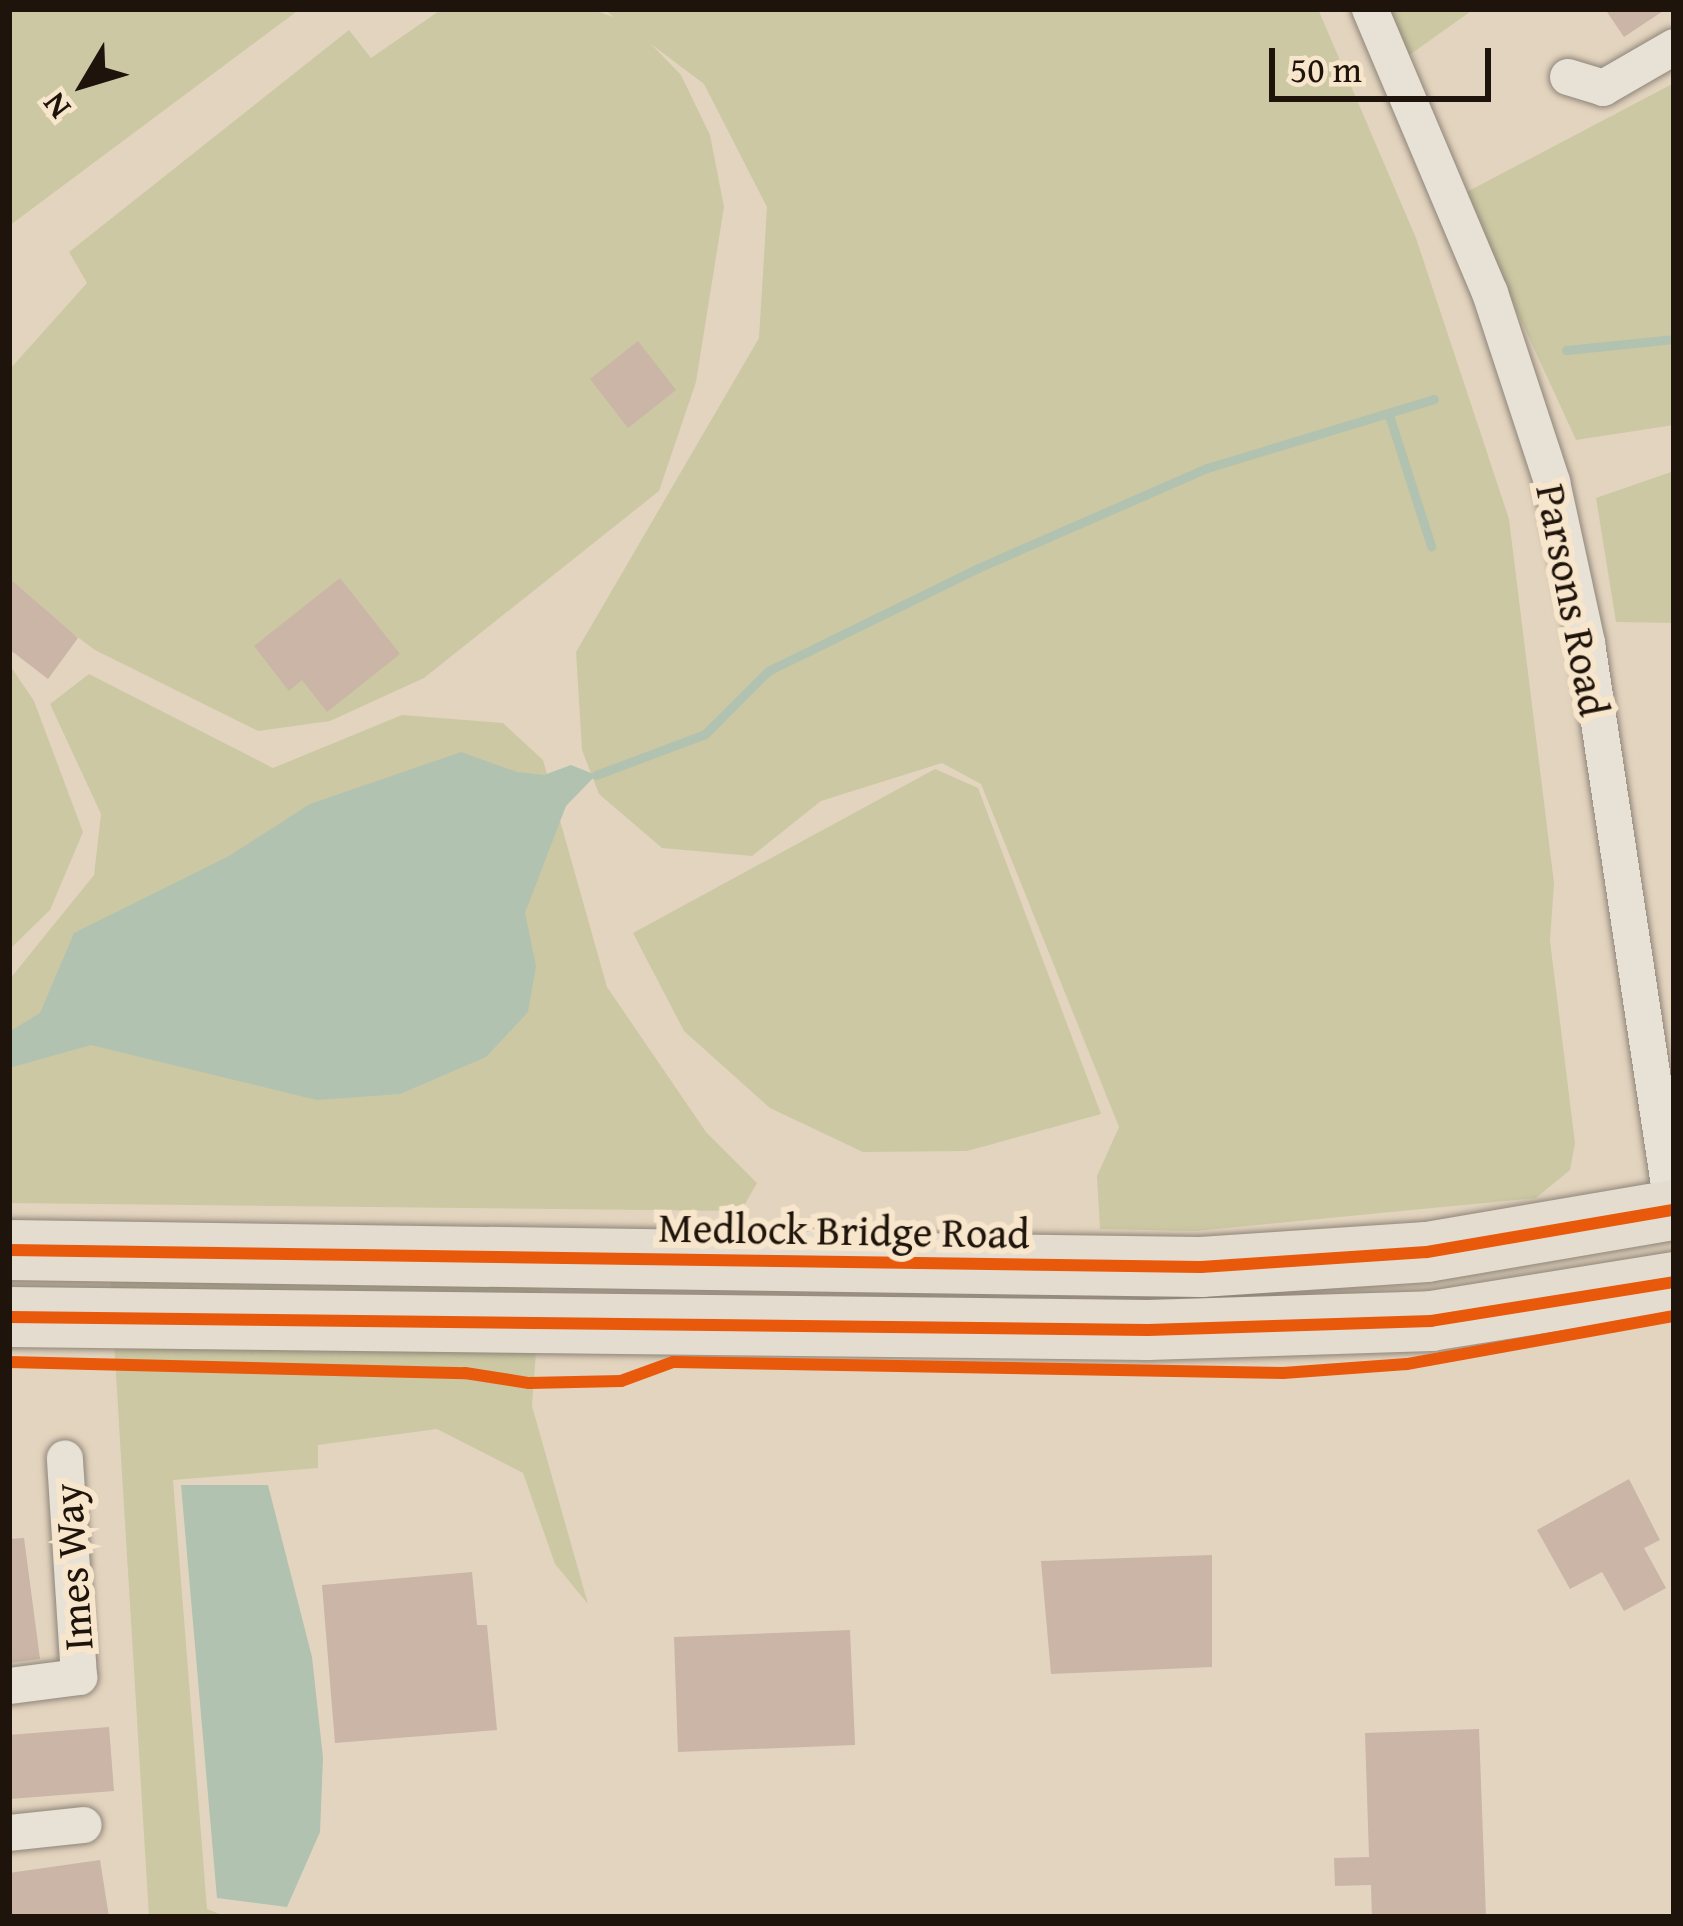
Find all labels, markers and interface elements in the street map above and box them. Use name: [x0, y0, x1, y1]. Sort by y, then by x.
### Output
north arrow: [24, 24, 144, 144]
scale bar: [1275, 24, 1497, 98]
text: 50 m: [1290, 42, 1362, 95]
text: N: [30, 83, 81, 130]
street label: Parsons Road: [1526, 480, 1620, 720]
street label: Medlock Bridge Road: [658, 1202, 1030, 1258]
street label: Imes Way: [41, 1482, 103, 1652]

